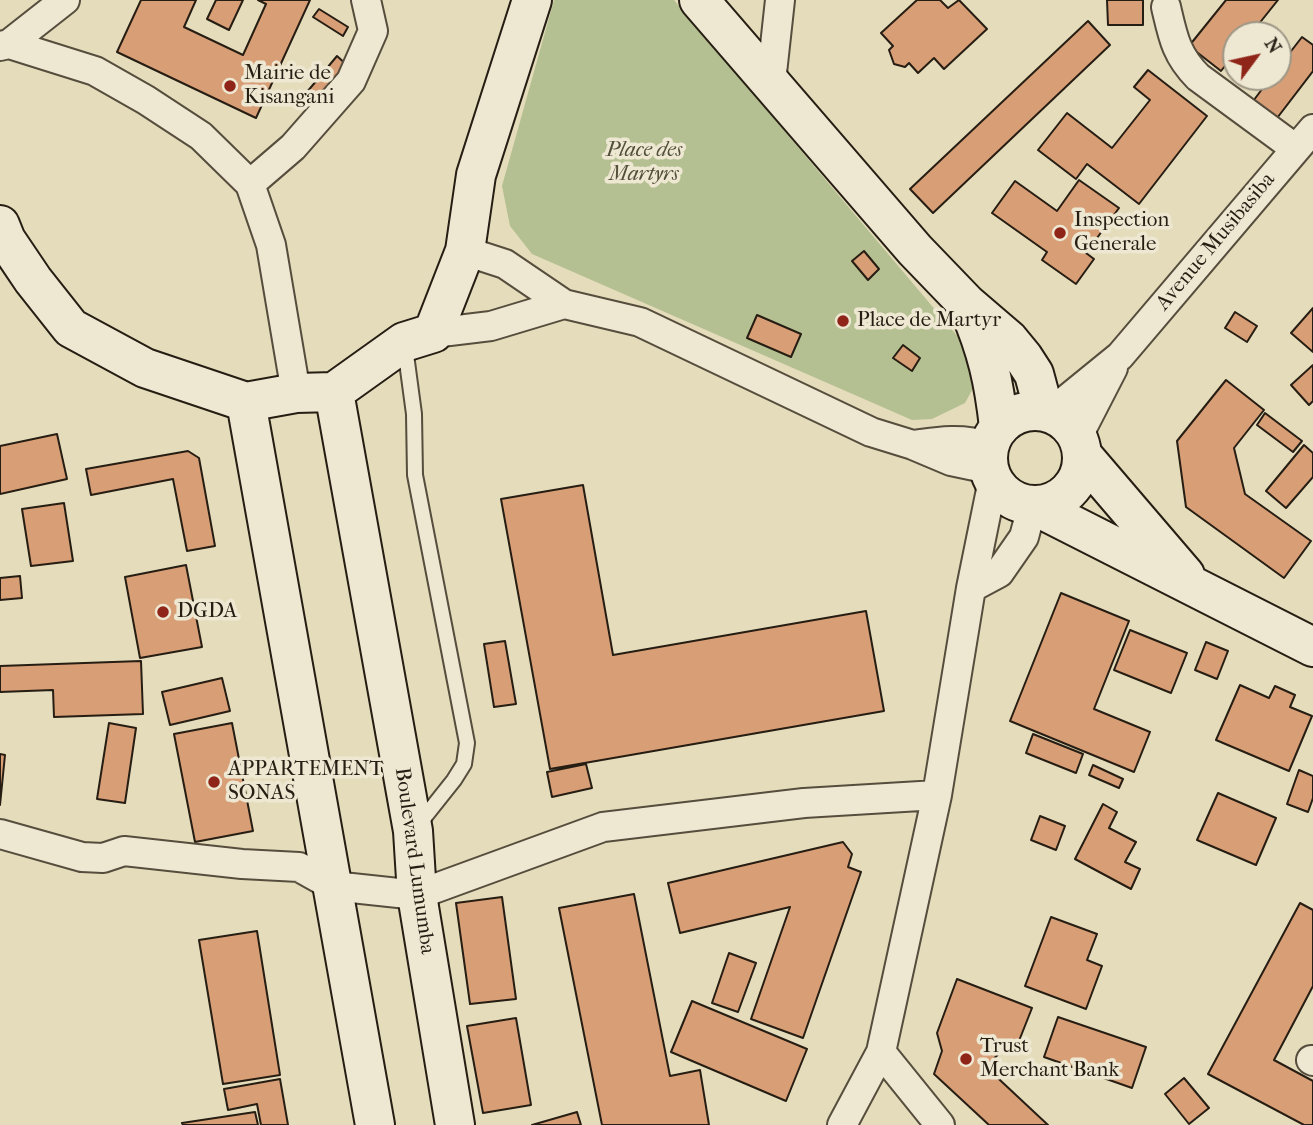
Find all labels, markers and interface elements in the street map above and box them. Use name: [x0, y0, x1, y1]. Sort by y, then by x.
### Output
north arrow: [1222, 21, 1292, 91]
text: N: [1260, 34, 1286, 58]
place label: Mairie de Kisangani: [244, 61, 334, 111]
marker: Mairie de Kisangani: [222, 78, 238, 94]
park label: Place des Martyrs: [606, 138, 682, 188]
street label: Avenue Musibasiba: [1151, 168, 1281, 316]
place label: Inspection Generale: [1074, 208, 1169, 258]
marker: Inspection Generale: [1052, 225, 1068, 241]
place label: Place de Martyr: [857, 308, 1001, 334]
marker: Place de Martyr: [835, 313, 851, 329]
place label: DGDA: [177, 599, 237, 625]
marker: DGDA: [155, 604, 171, 620]
place label: APPARTEMENT SONAS: [228, 757, 383, 807]
street label: Boulevard Lumumba: [388, 766, 440, 956]
marker: APPARTEMENT SONAS: [206, 774, 222, 790]
place label: Trust Merchant Bank: [980, 1034, 1119, 1084]
marker: Trust Merchant Bank: [958, 1051, 974, 1067]

